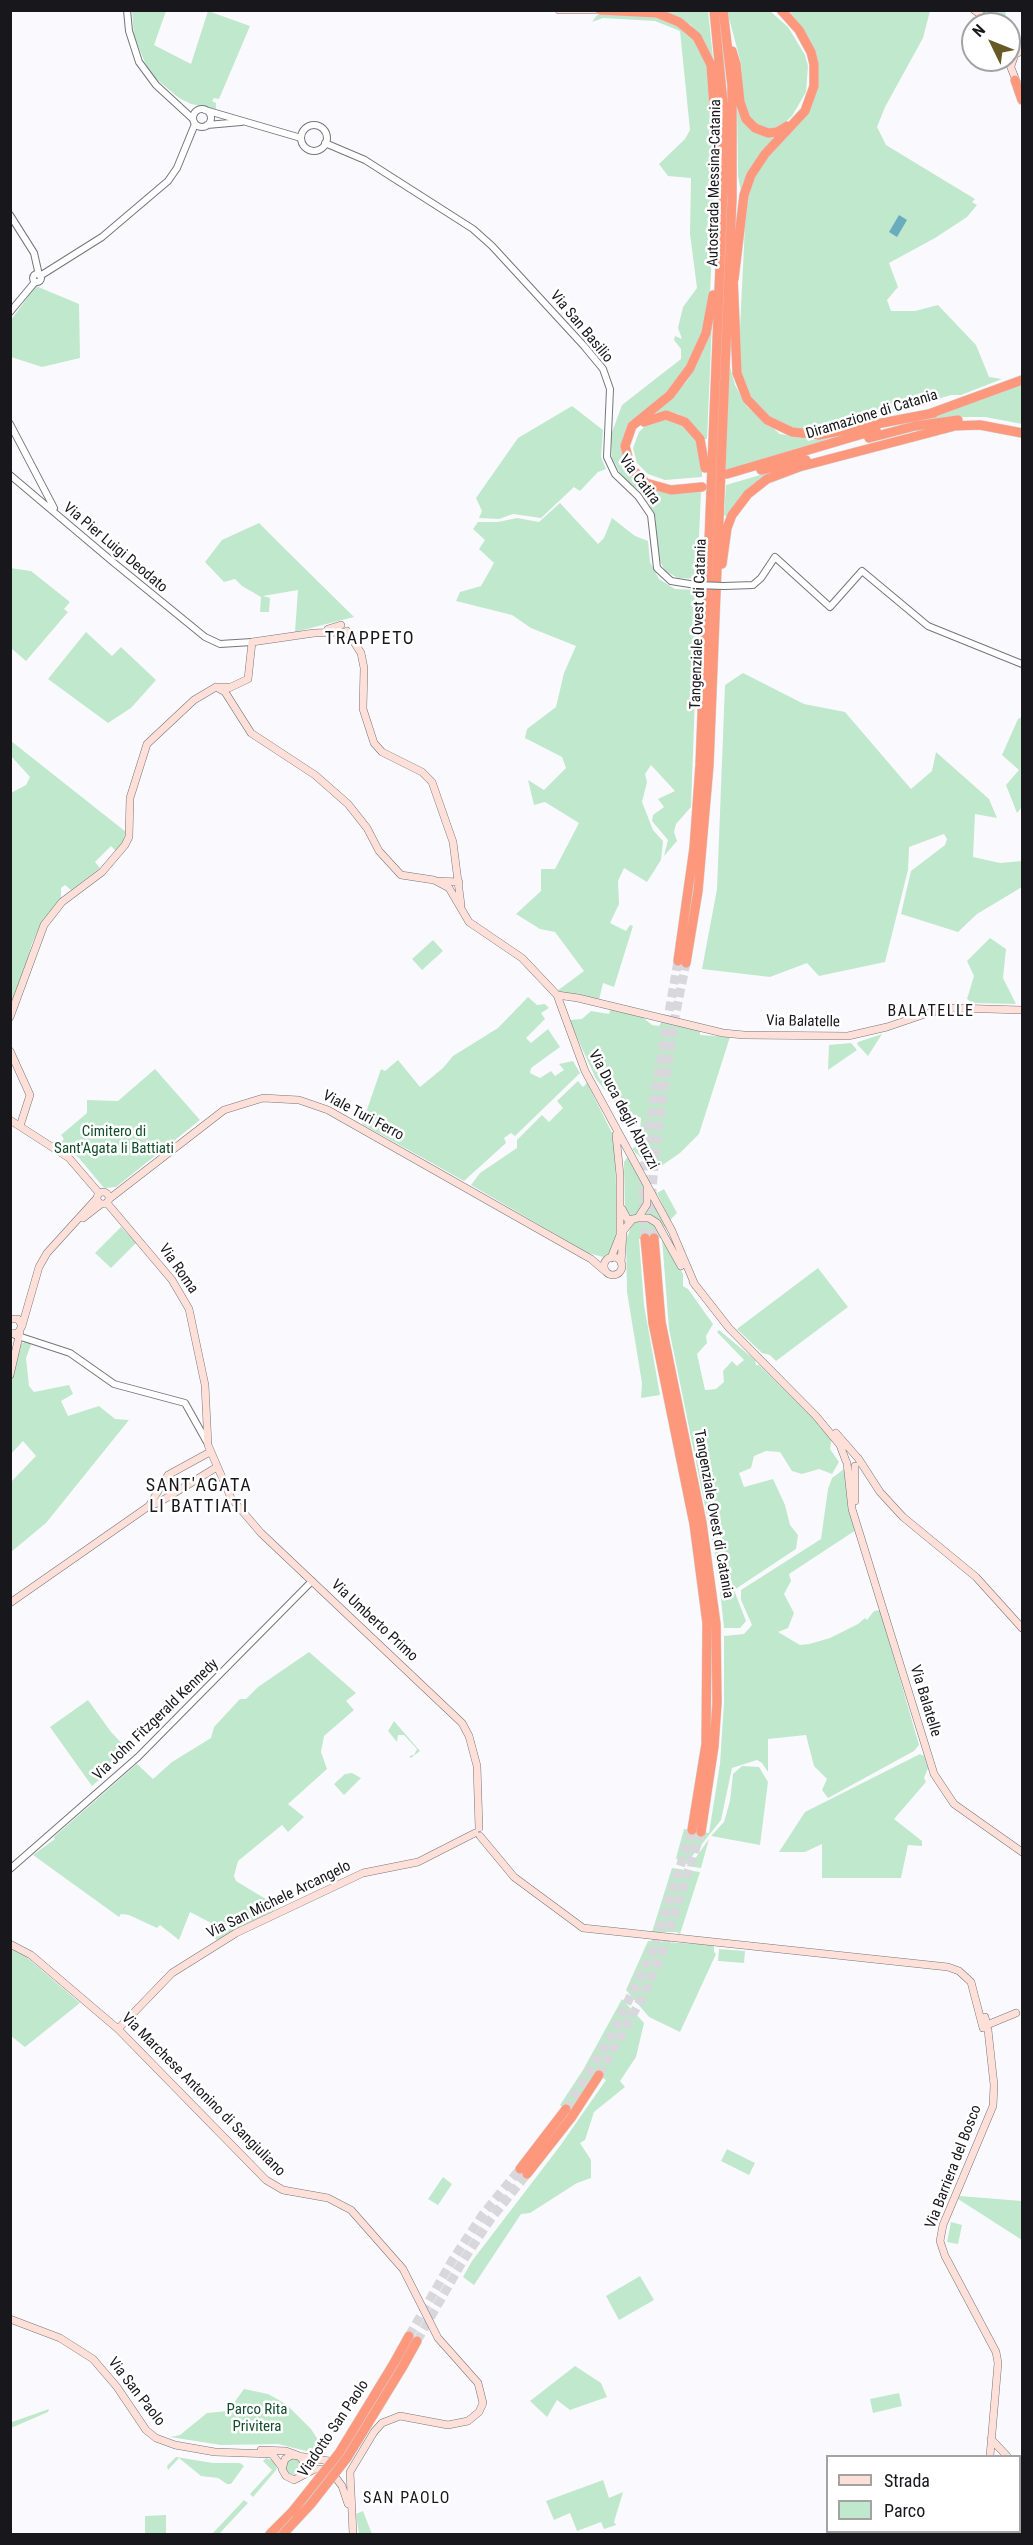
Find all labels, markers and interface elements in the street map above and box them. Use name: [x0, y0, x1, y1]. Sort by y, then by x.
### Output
north arrow: [961, 12, 1021, 72]
text: N: [969, 21, 989, 41]
street label: Autostrada Messina-Catania: [705, 99, 725, 267]
street label: Via San Basilio: [546, 287, 616, 367]
street label: Diramazione di Catania: [804, 386, 940, 444]
street label: Via Catira: [615, 452, 663, 508]
street label: Via Pier Luigi Deodato: [59, 499, 171, 597]
street label: Tangenziale Ovest di Catania: [687, 538, 711, 710]
district label: TRAPPETO: [325, 628, 415, 650]
district label: BALATELLE: [888, 1002, 974, 1022]
street label: Via Balatelle: [766, 1012, 840, 1032]
street label: Via Duca degli Abruzzi: [584, 1047, 662, 1173]
street label: Viale Turi Ferro: [319, 1087, 407, 1145]
park label: Cimitero di Sant'Agata li Battiati: [54, 1123, 174, 1158]
street label: Via Roma: [154, 1241, 202, 1297]
street label: Tangenziale Ovest di Catania: [689, 1428, 737, 1600]
district label: SANT'AGATA LI BATTIATI: [146, 1475, 252, 1518]
street label: Via Umberto Primo: [327, 1576, 421, 1666]
street label: Via John Fitzgerald Kennedy: [90, 1655, 222, 1785]
street label: Via Balatelle: [906, 1663, 944, 1739]
street label: Via San Michele Arcangelo: [204, 1857, 354, 1943]
street label: Via Marchese Antonino di Sangiuliano: [117, 2009, 289, 2181]
street label: Via Barriera del Bosco: [922, 2103, 986, 2231]
street label: Via San Paolo: [104, 2354, 168, 2430]
street label: Viadotto San Paolo: [295, 2377, 373, 2481]
park label: Parco Rita Privitera: [227, 2401, 287, 2436]
legend: [826, 2455, 1021, 2533]
text: Strada: [884, 2470, 930, 2491]
district label: SAN PAOLO: [363, 2489, 451, 2509]
text: Parco: [884, 2500, 925, 2521]

